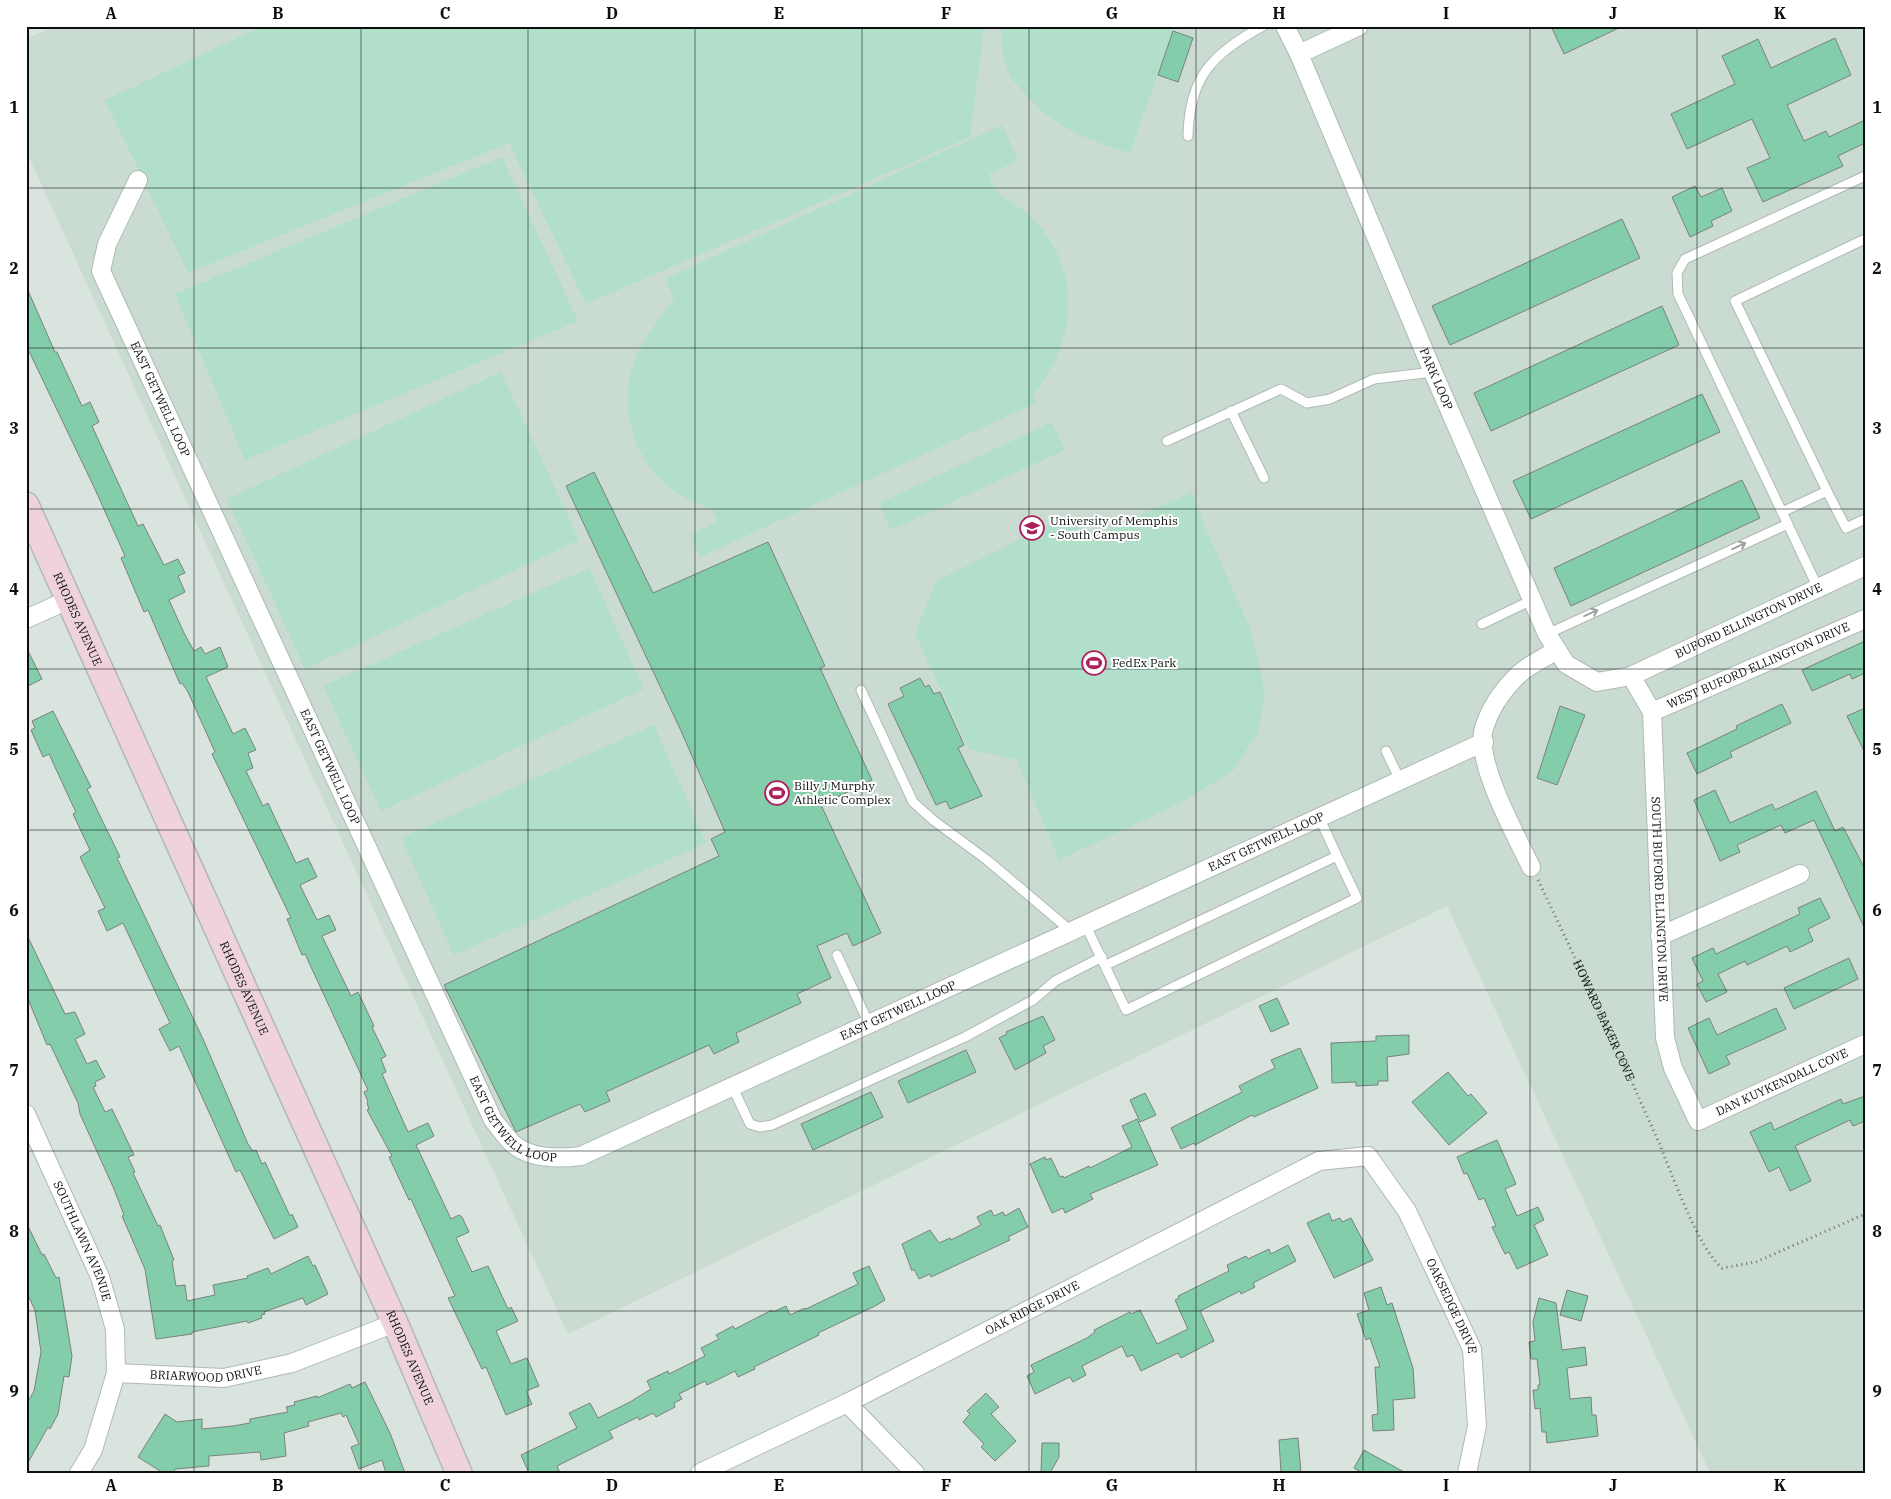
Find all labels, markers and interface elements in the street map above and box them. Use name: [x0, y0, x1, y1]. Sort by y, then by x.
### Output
text: A: [105, 3, 117, 23]
text: B: [272, 3, 284, 23]
text: C: [440, 3, 450, 23]
text: D: [606, 3, 618, 23]
text: E: [774, 3, 784, 23]
text: F: [941, 3, 951, 23]
text: G: [1106, 3, 1118, 23]
text: H: [1273, 3, 1286, 23]
text: I: [1443, 3, 1449, 23]
text: J: [1609, 3, 1617, 23]
text: K: [1774, 3, 1787, 23]
text: 1: [9, 97, 19, 117]
text: 1: [1872, 97, 1882, 117]
text: 2: [9, 258, 19, 278]
text: 2: [1872, 258, 1882, 278]
street label: EAST GETWELL LOOP: [127, 339, 194, 459]
street label: PARK LOOP: [1417, 345, 1457, 412]
text: 3: [9, 418, 19, 438]
text: 3: [1872, 418, 1882, 438]
place label: University of Memphis - South Campus: [1050, 513, 1178, 542]
school or university icon: University of Memphis - South Campus: [1019, 515, 1045, 541]
one-way arrow: [1731, 541, 1746, 550]
street label: RHODES AVENUE: [50, 569, 106, 668]
text: 4: [9, 579, 19, 599]
street label: BUFORD ELLINGTON DRIVE: [1672, 579, 1824, 661]
text: 4: [1872, 579, 1882, 599]
one-way arrow: [1583, 608, 1598, 618]
street label: WEST BUFORD ELLINGTON DRIVE: [1665, 619, 1852, 712]
sports icon: FedEx Park: [1081, 650, 1107, 676]
place label: FedEx Park: [1112, 655, 1176, 670]
street label: EAST GETWELL LOOP: [297, 706, 364, 827]
text: 5: [9, 739, 19, 759]
text: 5: [1872, 739, 1882, 759]
place label: Billy J Murphy Athletic Complex: [794, 778, 891, 807]
sports icon: Billy J Murphy Athletic Complex: [764, 780, 790, 806]
street label: SOUTH BUFORD ELLINGTON DRIVE: [1648, 796, 1672, 1002]
street label: EAST GETWELL LOOP: [1206, 808, 1327, 874]
text: 6: [9, 900, 19, 920]
text: 6: [1872, 900, 1882, 920]
street label: RHODES AVENUE: [217, 939, 272, 1037]
street label: HOWARD BAKER COVE: [1570, 957, 1638, 1083]
street label: EAST GETWELL LOOP: [838, 977, 958, 1043]
street label: DAN KUYKENDALL COVE: [1713, 1045, 1850, 1119]
text: 7: [9, 1060, 19, 1080]
text: 7: [1872, 1060, 1882, 1080]
street label: EAST GETWELL LOOP: [467, 1073, 557, 1165]
street label: SOUTHLAWN AVENUE: [50, 1178, 115, 1303]
text: 8: [9, 1221, 19, 1241]
text: 8: [1872, 1221, 1882, 1241]
street label: OAKSEDGE DRIVE: [1423, 1256, 1480, 1354]
street label: OAK RIDGE DRIVE: [982, 1277, 1082, 1338]
street label: RHODES AVENUE: [383, 1308, 437, 1407]
street label: BRIARWOOD DRIVE: [149, 1362, 263, 1385]
text: 9: [9, 1381, 19, 1401]
text: 9: [1872, 1381, 1882, 1401]
text: A: [105, 1475, 117, 1495]
text: B: [272, 1475, 284, 1495]
text: C: [440, 1475, 450, 1495]
text: D: [606, 1475, 618, 1495]
text: E: [774, 1475, 784, 1495]
text: F: [941, 1475, 951, 1495]
text: G: [1106, 1475, 1118, 1495]
text: H: [1273, 1475, 1286, 1495]
text: I: [1443, 1475, 1449, 1495]
text: J: [1609, 1475, 1617, 1495]
text: K: [1774, 1475, 1787, 1495]

